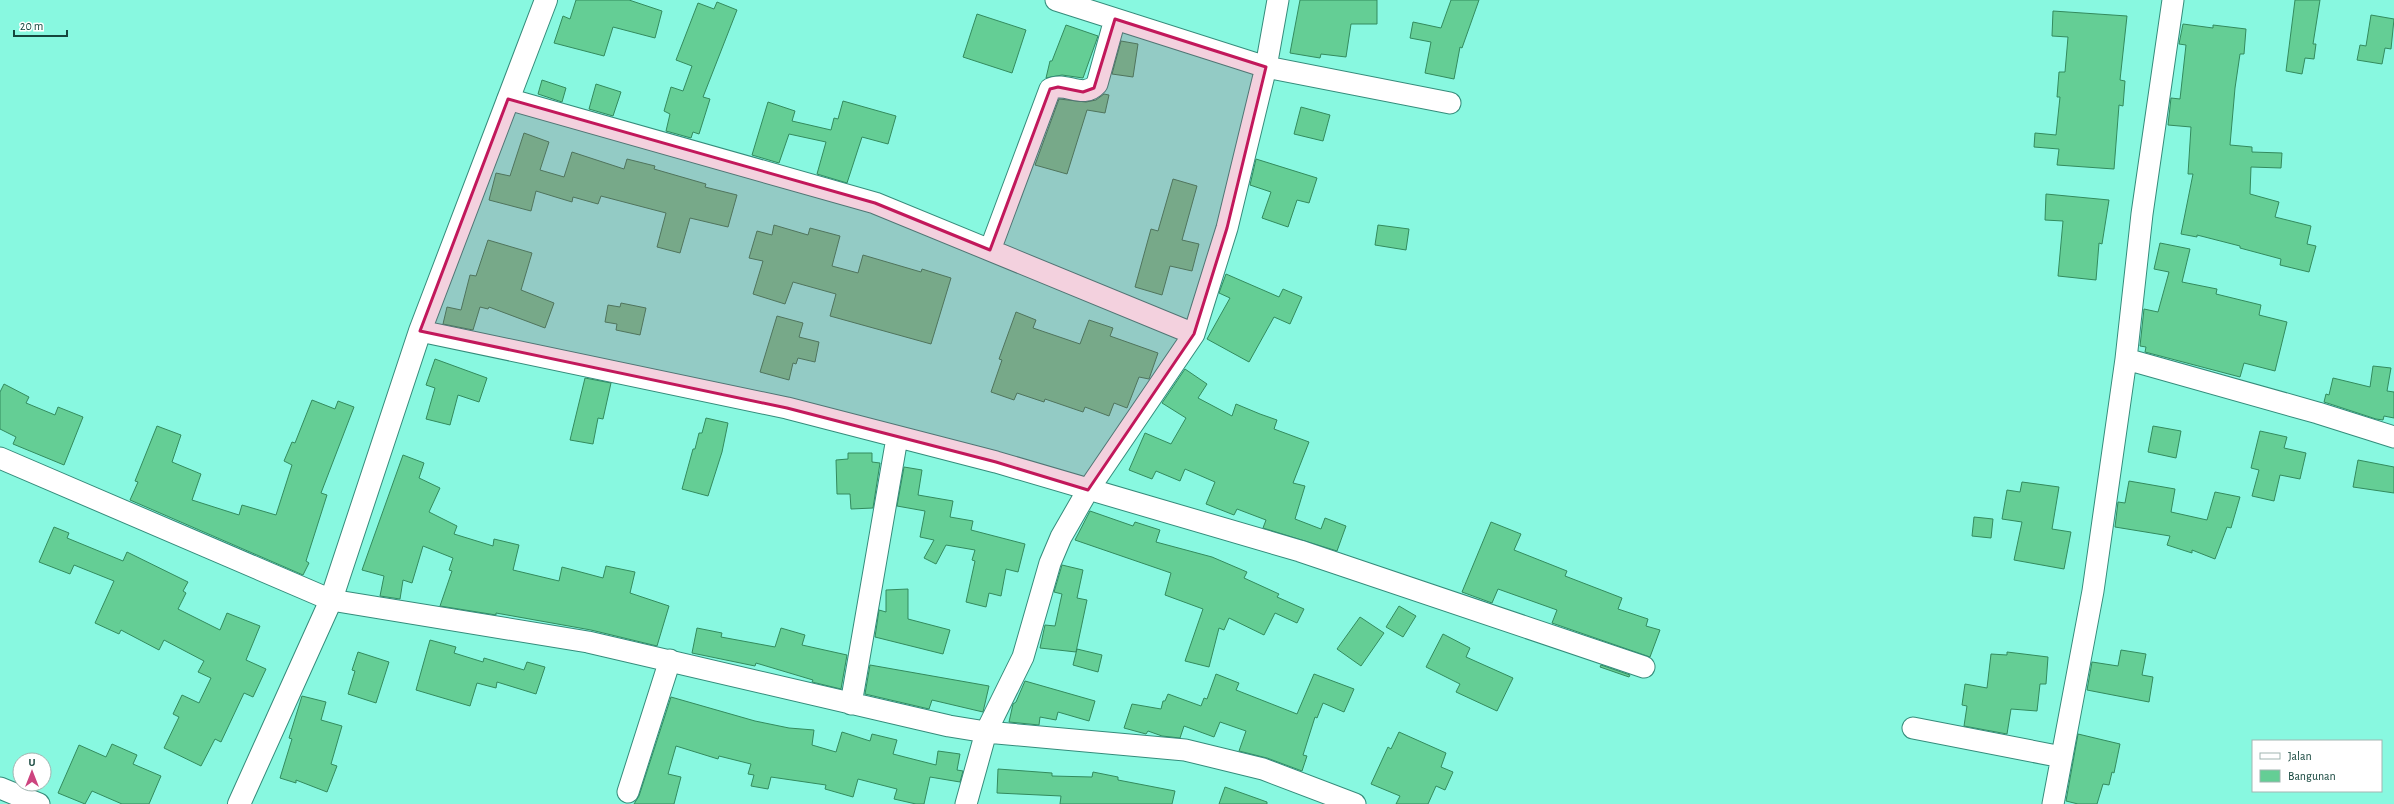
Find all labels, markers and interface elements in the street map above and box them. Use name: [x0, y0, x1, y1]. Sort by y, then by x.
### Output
scale bar: [14, 12, 67, 38]
text: 20 m: [20, 20, 43, 32]
legend: [2252, 740, 2382, 792]
text: Jalan: [2288, 750, 2312, 762]
north arrow: [12, 752, 52, 792]
text: U: [28, 757, 36, 768]
text: Bangunan: [2288, 770, 2336, 782]

